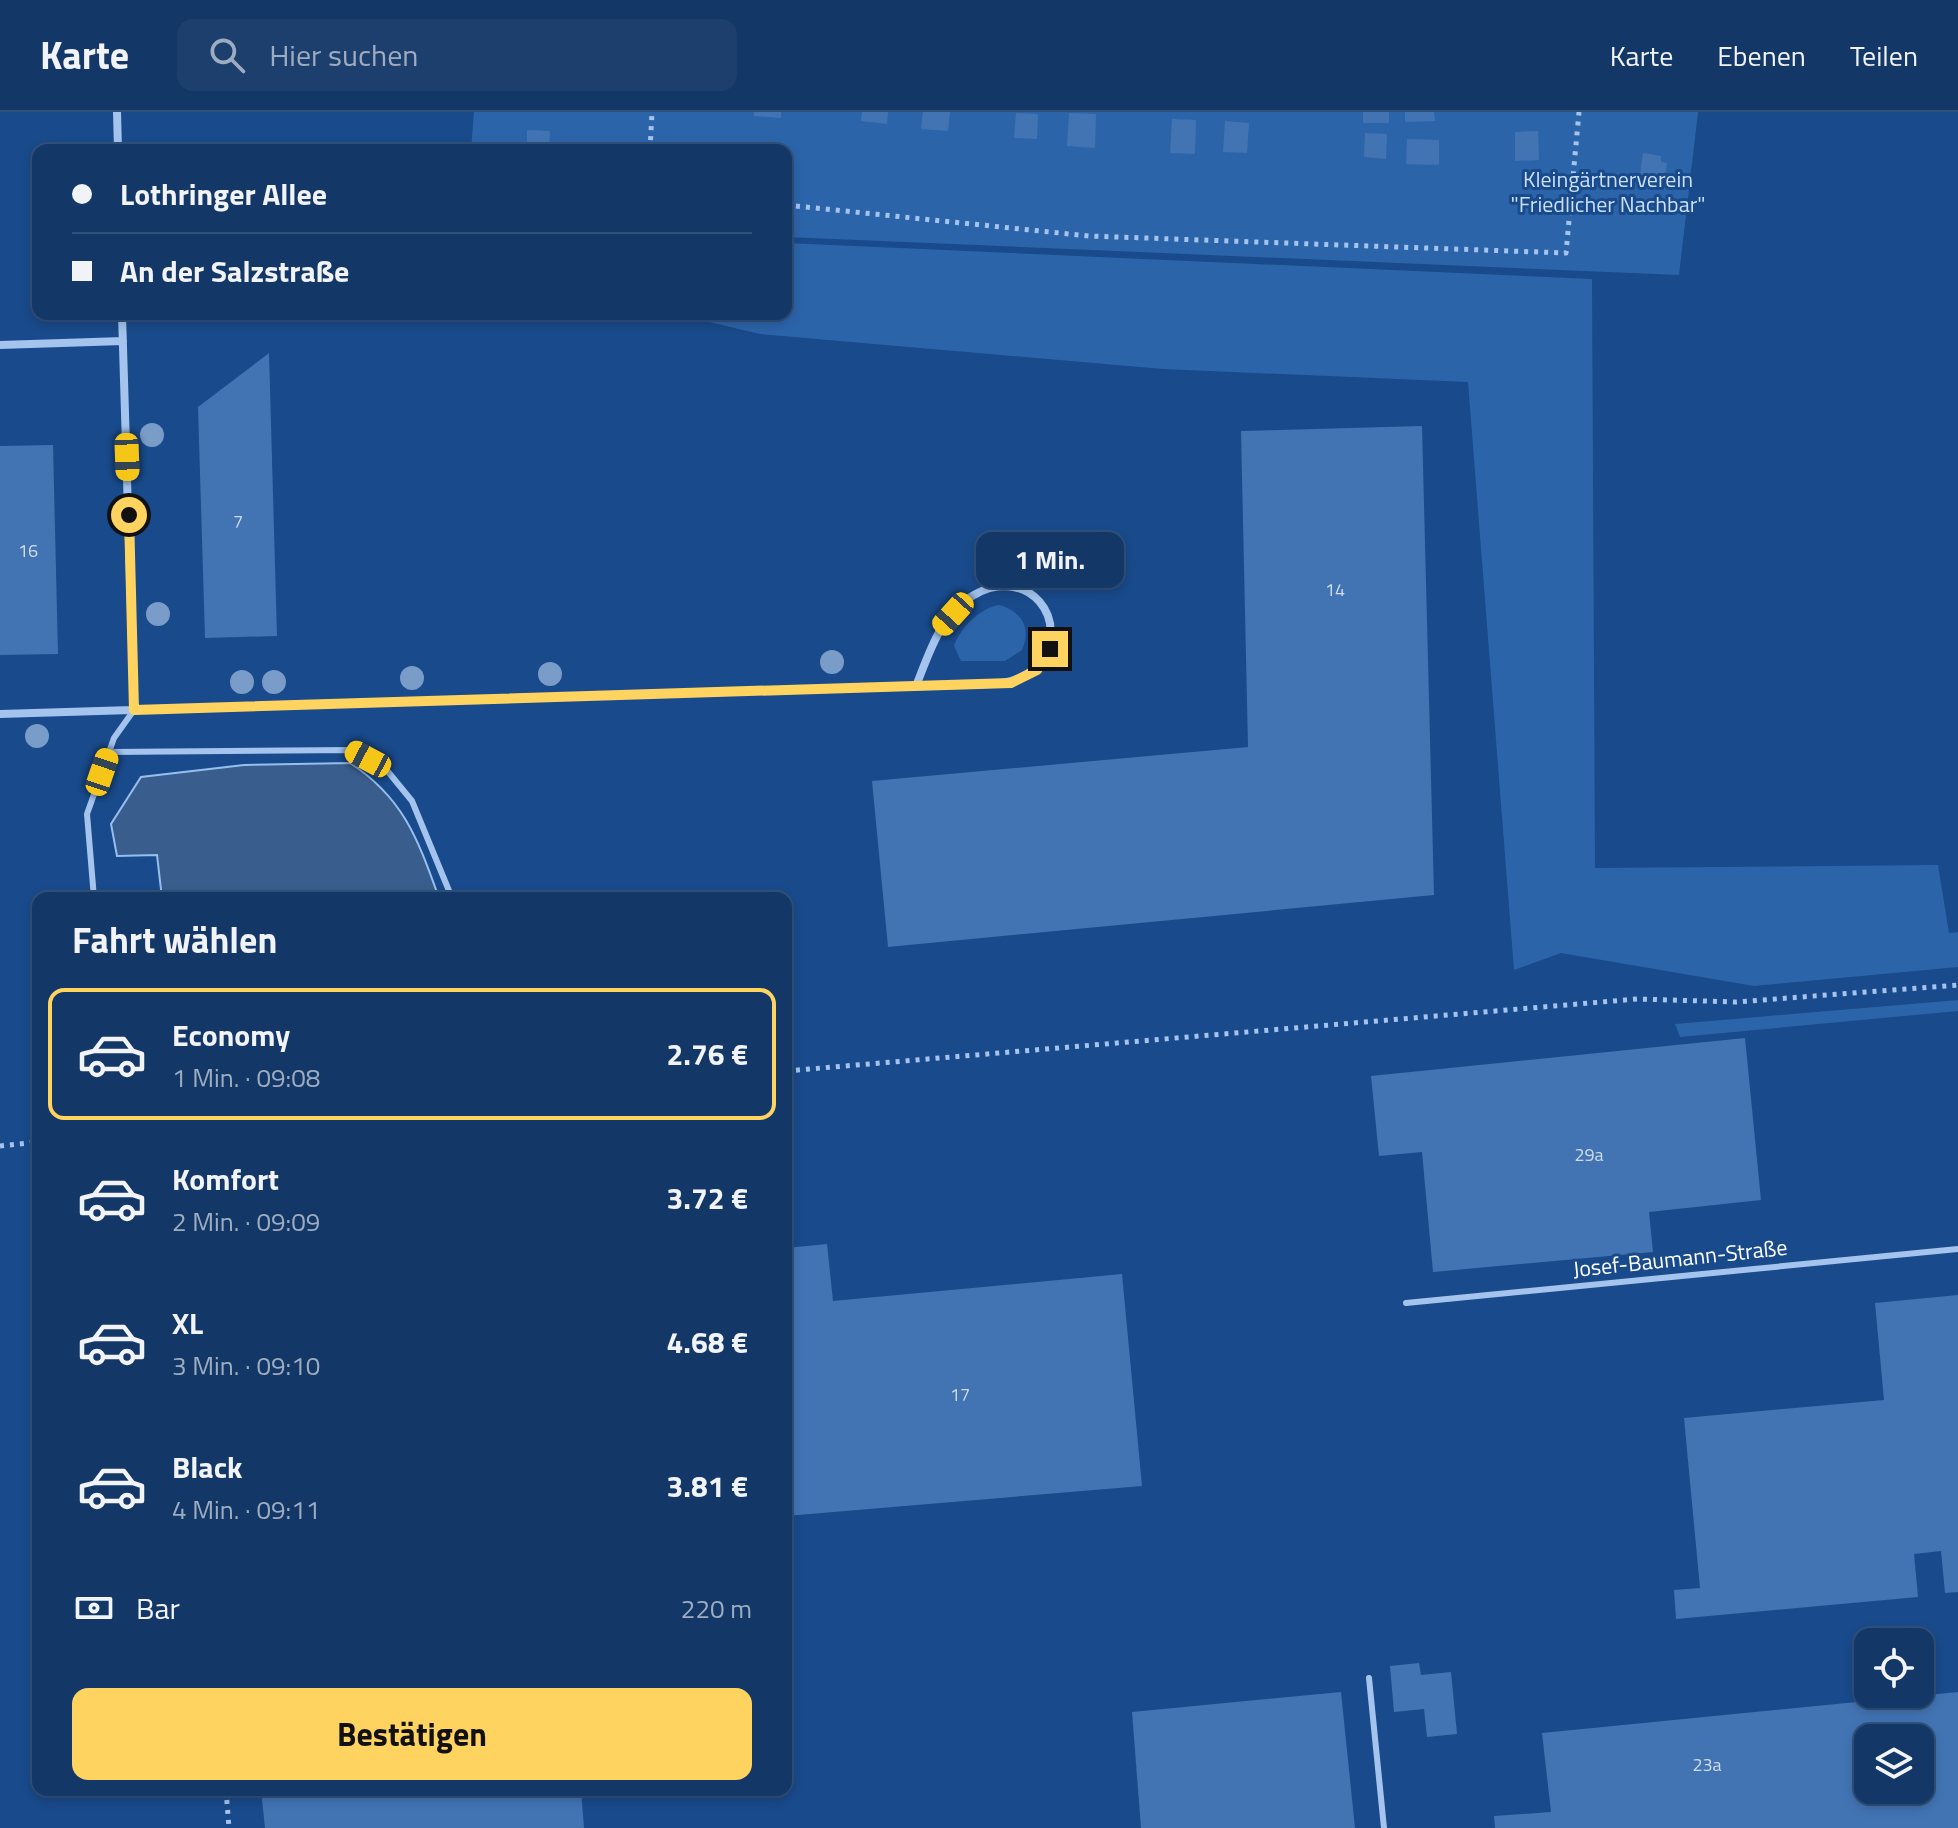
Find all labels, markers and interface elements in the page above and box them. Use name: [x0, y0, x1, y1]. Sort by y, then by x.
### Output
search box: [177, 19, 737, 91]
text: Karte: [40, 26, 129, 84]
text: Hier suchen: [269, 32, 418, 78]
icon: search: [205, 33, 249, 77]
text: Karte: [1610, 34, 1673, 77]
text: Ebenen: [1717, 34, 1806, 77]
text: Teilen: [1850, 34, 1918, 77]
park label: Kleingärtnerverein "Friedlicher Nachbar": [1510, 162, 1706, 221]
text: Lothringer Allee: [120, 171, 327, 217]
text: An der Salzstraße: [120, 248, 349, 294]
car: [114, 433, 140, 481]
route start: [111, 497, 147, 533]
house number: 7: [233, 508, 243, 535]
callout: 1 Min.: [976, 533, 1124, 589]
house number: 16: [18, 537, 38, 564]
text: 1 Min.: [1015, 540, 1085, 579]
house number: 14: [1325, 576, 1345, 603]
car: [928, 588, 978, 640]
route end: [1032, 631, 1068, 667]
car: [341, 737, 395, 781]
car: [83, 745, 121, 799]
text: Fahrt wählen: [72, 912, 277, 967]
text: Economy: [172, 1012, 290, 1058]
icon: car: [76, 1018, 148, 1090]
text: 2.76 €: [667, 1031, 748, 1077]
text: 1 Min. · 09:08: [172, 1058, 320, 1097]
house number: 29a: [1574, 1141, 1604, 1168]
text: Komfort: [172, 1156, 279, 1202]
icon: car: [76, 1162, 148, 1234]
text: 3.72 €: [667, 1175, 748, 1221]
text: 2 Min. · 09:09: [172, 1202, 320, 1241]
street label: Josef-Baumann-Straße: [1571, 1230, 1789, 1286]
text: XL: [172, 1300, 203, 1346]
icon: car: [76, 1306, 148, 1378]
text: 4.68 €: [667, 1319, 748, 1365]
text: 3 Min. · 09:10: [172, 1346, 320, 1385]
house number: 17: [950, 1381, 970, 1408]
text: Black: [172, 1444, 243, 1490]
icon: car: [76, 1450, 148, 1522]
text: 3.81 €: [667, 1463, 748, 1509]
text: 4 Min. · 09:11: [172, 1490, 320, 1529]
text: Bar: [136, 1585, 180, 1631]
icon: cash: [72, 1586, 116, 1630]
text: 220 m: [681, 1589, 752, 1628]
map controls: [1854, 1628, 1934, 1804]
button: locate: [1854, 1628, 1934, 1708]
button: Bestätigen: [72, 1688, 752, 1780]
button: layers: [1854, 1724, 1934, 1804]
house number: 23a: [1692, 1751, 1722, 1778]

